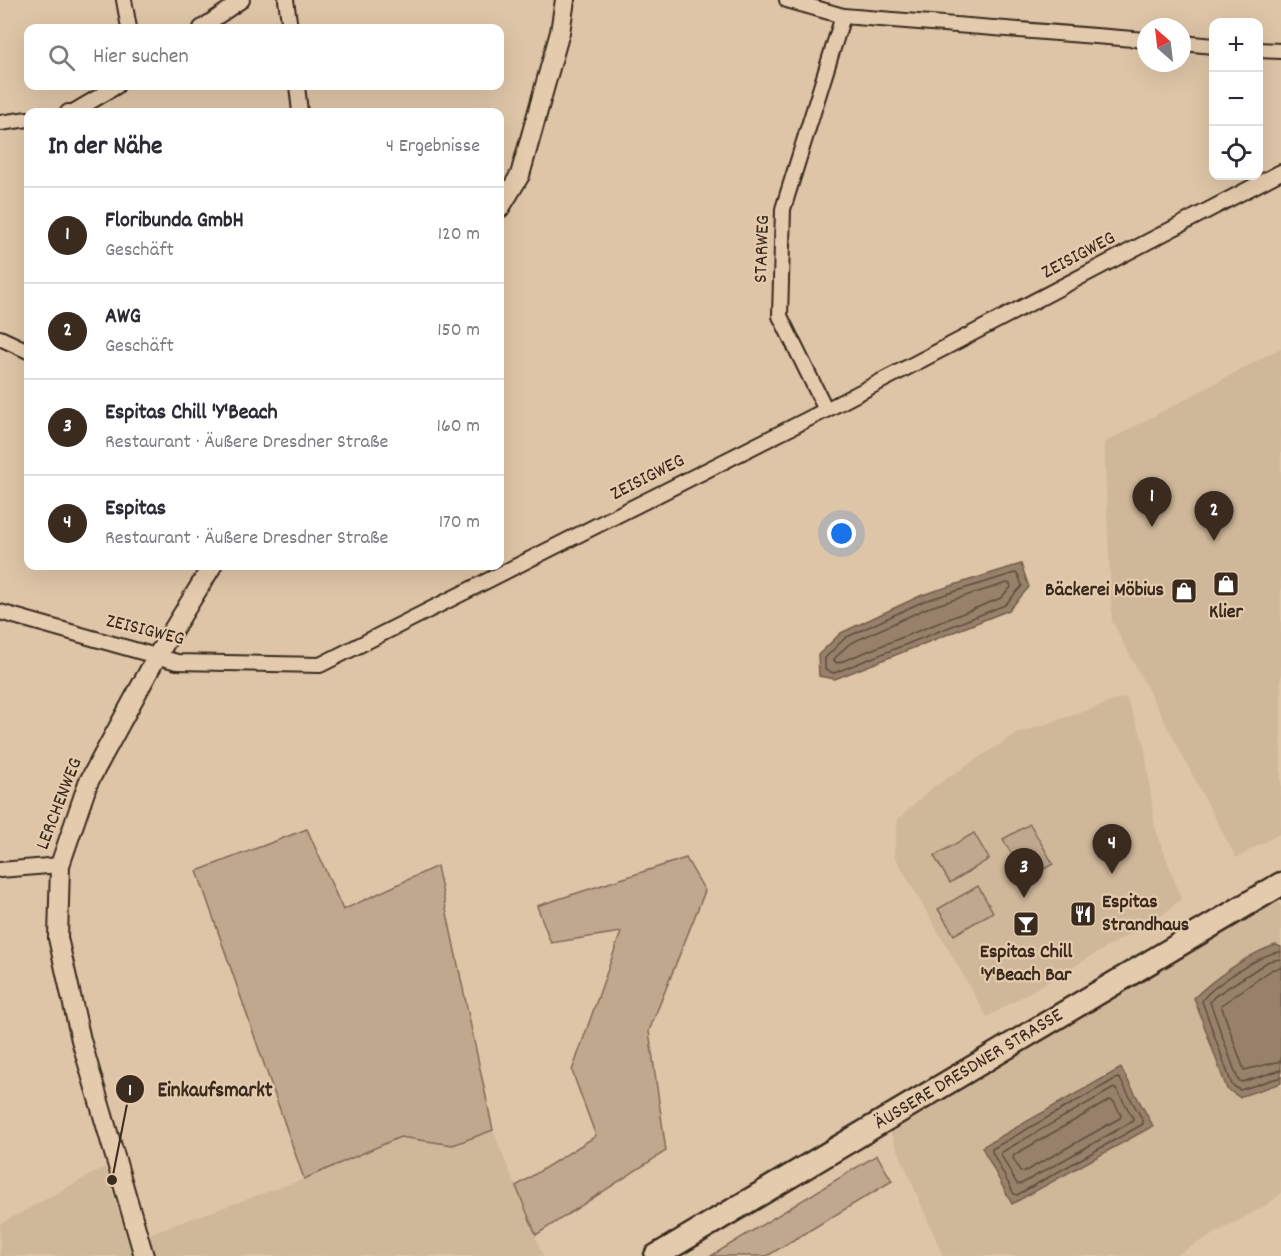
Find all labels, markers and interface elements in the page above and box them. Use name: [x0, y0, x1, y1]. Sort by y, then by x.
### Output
north arrow: [1137, 18, 1191, 72]
map controls: [1209, 18, 1263, 180]
button: +: [1209, 18, 1263, 72]
search box: [24, 24, 504, 90]
icon: search: [45, 41, 78, 74]
text: Hier suchen: [93, 42, 189, 73]
button: −: [1209, 72, 1263, 126]
button: locate: [1209, 126, 1263, 180]
text: In der Nähe: [48, 129, 162, 166]
text: 4 Ergebnisse: [386, 133, 480, 161]
text: Floribunda GmbH: [105, 206, 244, 237]
street label: STARWEG: [748, 214, 778, 284]
text: 1: [65, 221, 70, 249]
text: 120 m: [438, 221, 480, 249]
street label: ZEISIGWEG: [1037, 225, 1121, 287]
text: Geschäft: [105, 237, 174, 265]
text: AWG: [105, 302, 141, 333]
text: 2: [63, 317, 72, 345]
text: 150 m: [437, 317, 480, 345]
text: Geschäft: [105, 333, 174, 361]
text: Espitas Chill 'Y'Beach: [105, 398, 278, 429]
text: 3: [63, 413, 72, 441]
text: 160 m: [437, 413, 480, 441]
text: Restaurant · Äußere Dresdner Straße: [105, 429, 388, 457]
street label: ZEISIGWEG: [606, 447, 690, 509]
pin: 1: [1132, 478, 1172, 527]
pin: 2: [1194, 492, 1234, 541]
text: Espitas: [105, 494, 166, 525]
text: 4: [63, 509, 72, 537]
text: 170 m: [439, 509, 480, 537]
your location: [827, 519, 856, 548]
text: Restaurant · Äußere Dresdner Straße: [105, 525, 388, 553]
shop icon: Klier: [1211, 569, 1241, 599]
shop icon: Bäckerei Möbius: [1169, 576, 1199, 606]
place label: Bäckerei Möbius: [1045, 577, 1164, 605]
place label: Klier: [1209, 599, 1244, 627]
street label: ZEISIGWEG: [103, 608, 187, 654]
street label: LERCHENWEG: [30, 754, 90, 854]
pin: 4: [1092, 824, 1132, 874]
pin: 3: [1004, 848, 1044, 898]
place label: Espitas Strandhaus: [1102, 889, 1189, 940]
restaurant icon: Espitas Strandhaus: [1068, 899, 1098, 929]
bar icon: Espitas Chill 'Y'Beach Bar: [1011, 909, 1041, 939]
place label: Espitas Chill 'Y'Beach Bar: [980, 939, 1072, 990]
street label: ÄUSSERE DRESDNER STRASSE: [869, 1002, 1069, 1138]
callout: Einkaufsmarkt: [115, 1069, 284, 1108]
text: Einkaufsmarkt: [157, 1077, 273, 1107]
text: 1: [128, 1079, 132, 1104]

